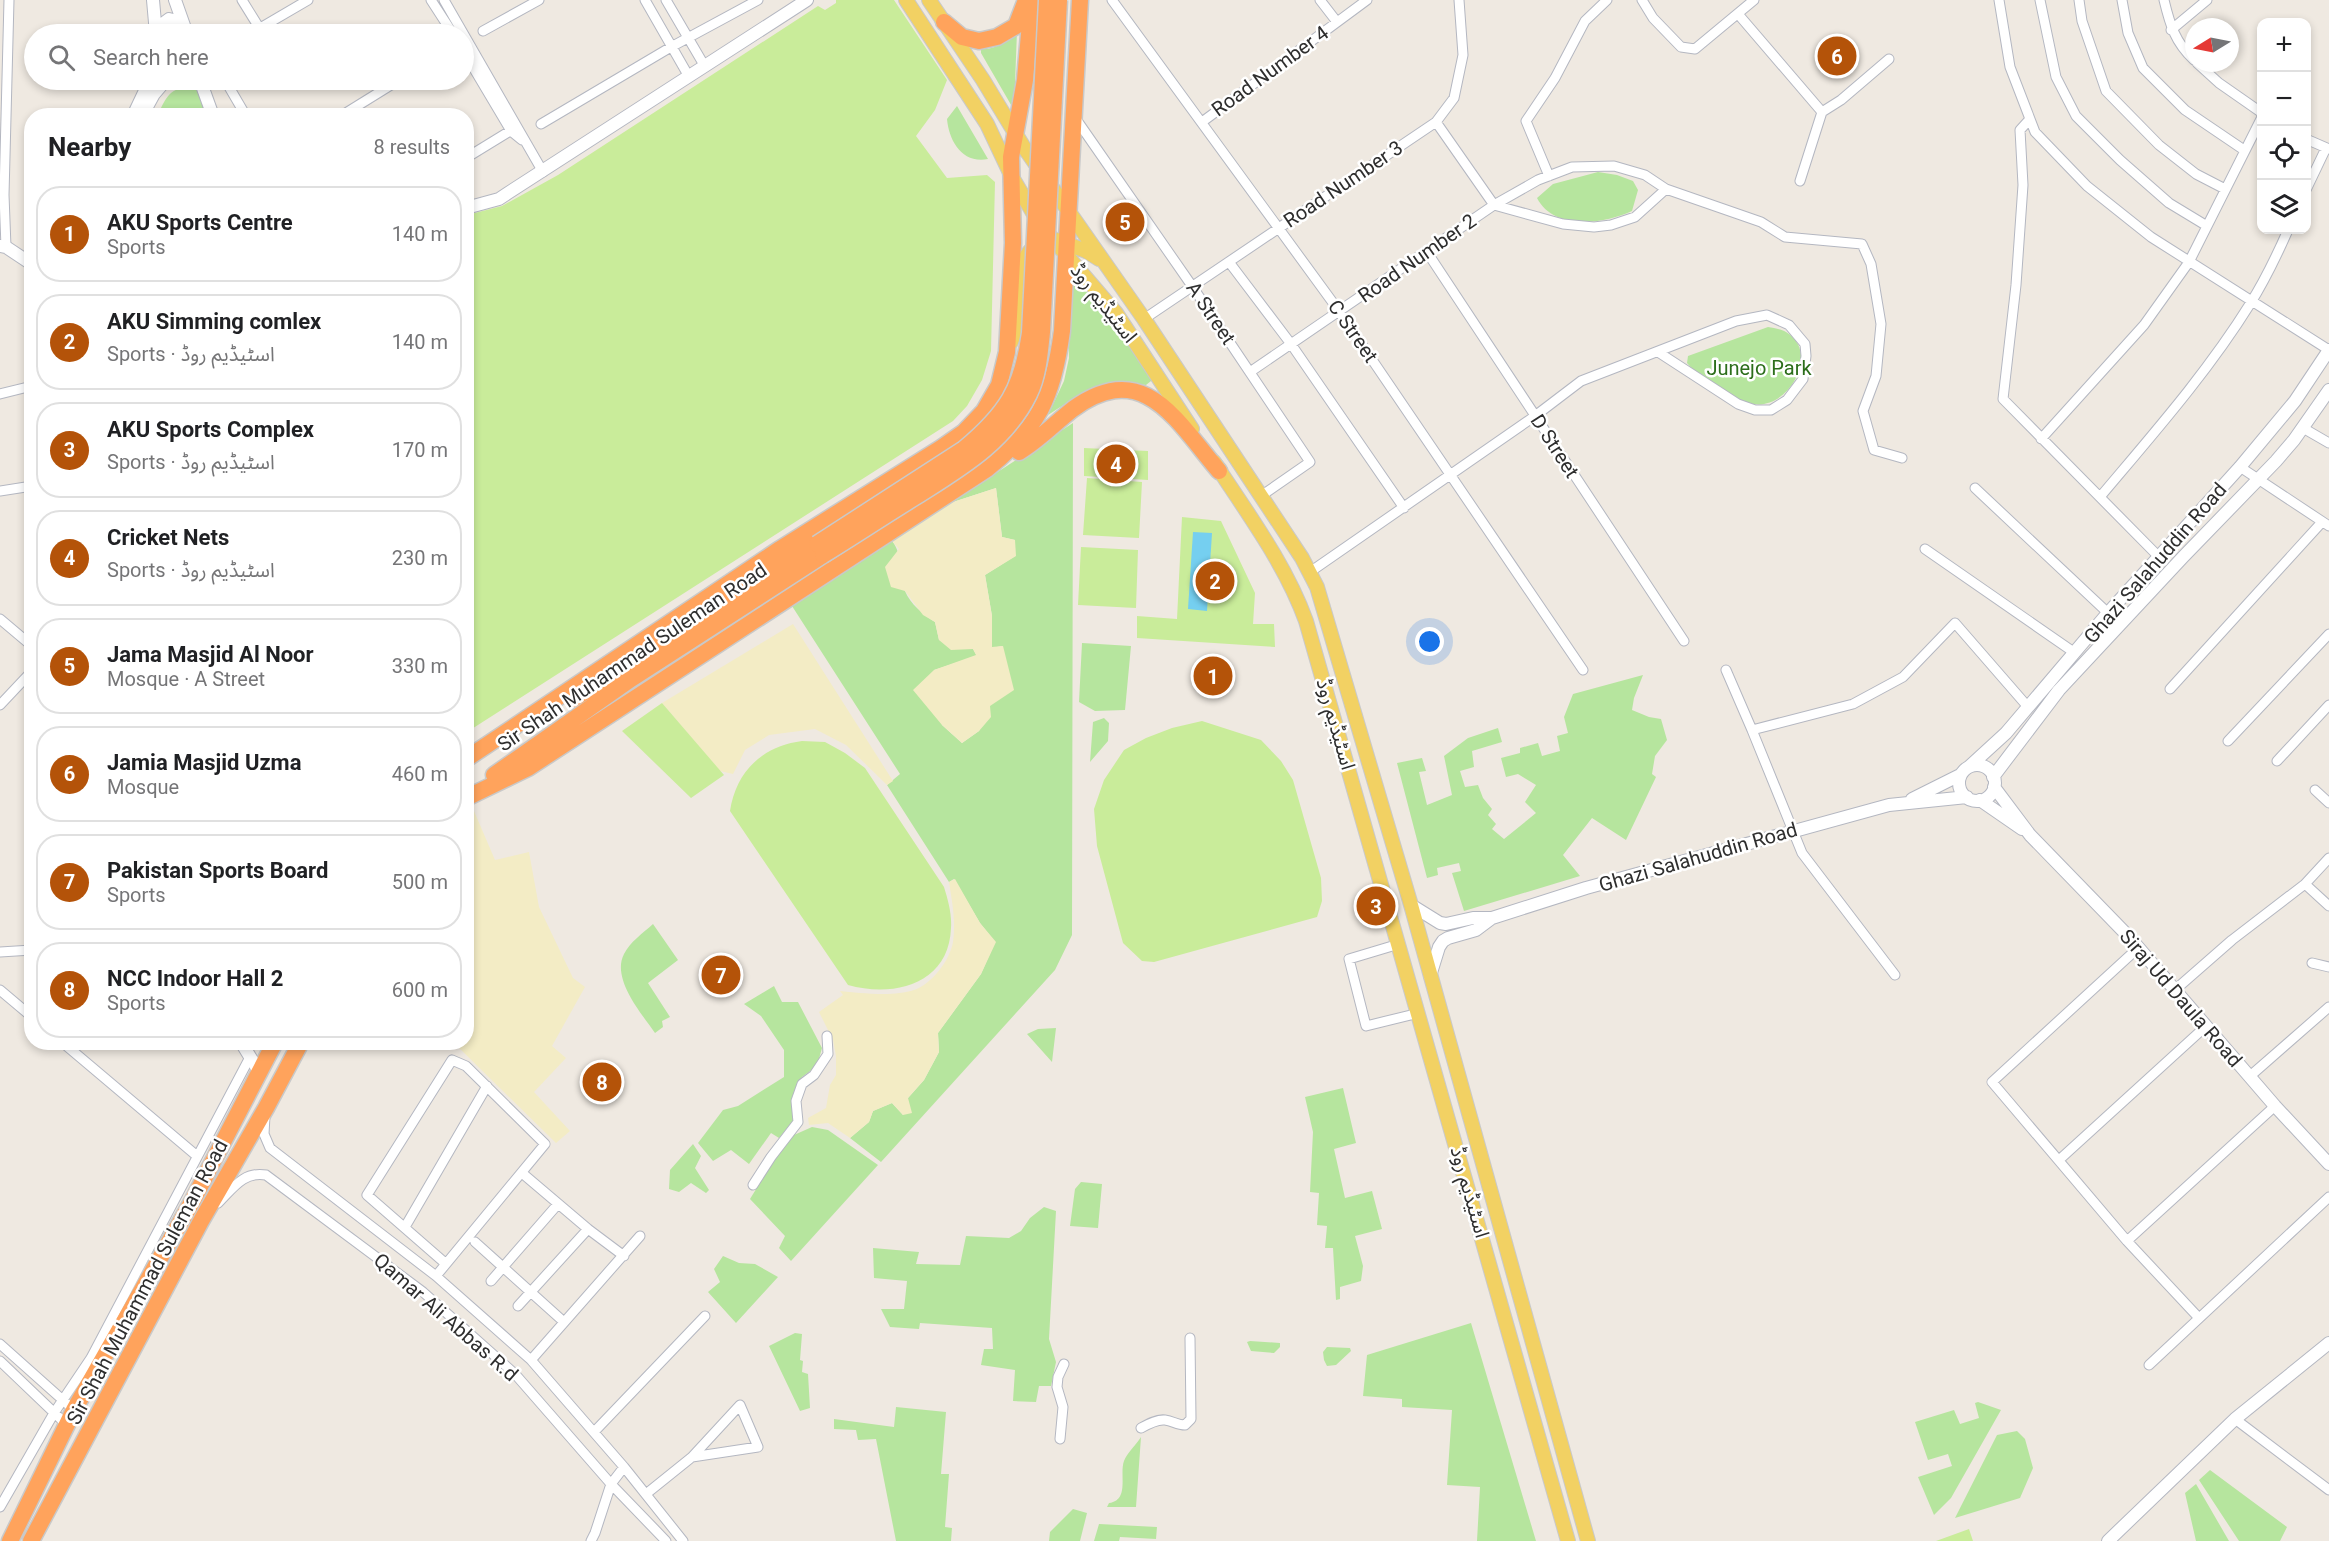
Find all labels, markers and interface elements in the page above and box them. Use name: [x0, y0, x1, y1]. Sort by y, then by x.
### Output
north arrow: [2185, 18, 2239, 72]
map controls: [2257, 18, 2311, 234]
button: +: [2257, 18, 2311, 72]
street label: Road Number 4: [1207, 21, 1333, 121]
search box: [24, 24, 474, 90]
pin: 6: [1818, 34, 1856, 78]
icon: search: [45, 41, 78, 74]
text: Search here: [93, 45, 209, 70]
button: −: [2257, 72, 2311, 126]
button: locate: [2257, 126, 2311, 180]
text: Nearby: [48, 132, 131, 162]
text: 8 results: [374, 135, 450, 159]
street label: Road Number 3: [1279, 135, 1407, 233]
button: layers: [2257, 180, 2311, 234]
pin: 5: [1106, 200, 1144, 244]
street label: Road Number 2: [1353, 208, 1481, 308]
text: AKU Sports Centre: [107, 210, 293, 235]
text: 1: [64, 222, 75, 246]
text: 140 m: [392, 222, 448, 246]
text: Sports: [107, 235, 166, 259]
street label: اسٹیڈیم روڈ: [1063, 259, 1142, 349]
street label: A Street: [1181, 277, 1241, 349]
street label: C Street: [1323, 295, 1383, 367]
text: AKU Simming comlex: [107, 309, 321, 334]
text: 2: [64, 330, 75, 354]
text: 140 m: [392, 330, 448, 354]
text: Sports · اسٹیڈیم روڈ: [107, 342, 275, 366]
park label: Junejo Park: [1706, 356, 1812, 380]
street label: D Street: [1526, 410, 1584, 482]
text: AKU Sports Complex: [107, 417, 314, 442]
text: 3: [64, 438, 75, 462]
text: 170 m: [392, 438, 448, 462]
pin: 4: [1096, 442, 1136, 486]
text: Sports · اسٹیڈیم روڈ: [107, 450, 275, 474]
street label: Ghazi Salahuddin Road: [2079, 478, 2231, 648]
text: Cricket Nets: [107, 525, 229, 550]
text: 4: [64, 546, 75, 570]
text: 230 m: [392, 546, 448, 570]
text: Sports · اسٹیڈیم روڈ: [107, 558, 275, 582]
street label: Sir Shah Muhammad Suleman Road: [493, 558, 771, 756]
pin: 2: [1196, 558, 1234, 604]
your location: [1415, 627, 1444, 656]
text: Jama Masjid Al Noor: [107, 642, 314, 667]
text: 5: [64, 654, 75, 678]
text: 330 m: [392, 654, 448, 678]
pin: 1: [1194, 654, 1232, 698]
text: Mosque · A Street: [107, 667, 265, 691]
street label: اسٹیڈیم روڈ: [1309, 676, 1360, 773]
text: Jamia Masjid Uzma: [107, 750, 301, 775]
text: 6: [64, 762, 75, 786]
text: 460 m: [392, 762, 448, 786]
text: Mosque: [107, 775, 179, 799]
street label: Ghazi Salahuddin Road: [1596, 817, 1800, 897]
text: Pakistan Sports Board: [107, 858, 328, 883]
text: 7: [64, 870, 75, 894]
text: 500 m: [392, 870, 448, 894]
text: Sports: [107, 883, 166, 907]
pin: 3: [1356, 884, 1396, 928]
street label: Siraj Ud Daula Road: [2115, 924, 2247, 1072]
pin: 7: [702, 952, 740, 998]
text: NCC Indoor Hall 2: [107, 966, 283, 991]
text: 8: [64, 978, 75, 1002]
text: 600 m: [392, 978, 448, 1002]
text: Sports: [107, 991, 166, 1015]
pin: 8: [582, 1060, 622, 1104]
street label: Sir Shah Muhammad Suleman Road: [61, 1135, 233, 1429]
street label: اسٹیڈیم روڈ: [1443, 1144, 1494, 1241]
street label: Qamar Ali Abbas R.d: [369, 1248, 523, 1386]

